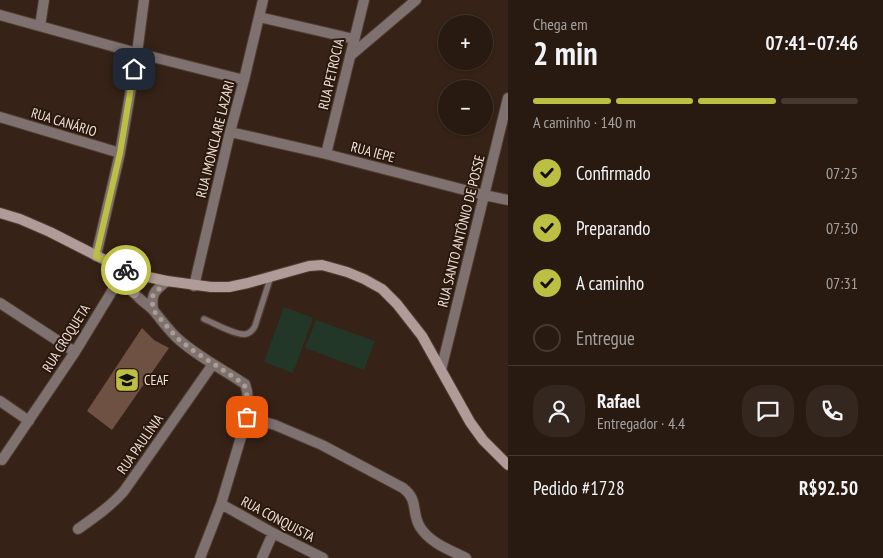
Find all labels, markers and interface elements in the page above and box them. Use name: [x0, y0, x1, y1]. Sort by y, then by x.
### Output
text: Chega em: [533, 14, 588, 34]
map controls: [438, 15, 493, 135]
button: +: [438, 15, 493, 70]
text: 07:41–07:46: [765, 31, 858, 55]
text: 2 min: [533, 32, 598, 74]
street label: RUA PETROCIA: [314, 37, 348, 111]
pin: [113, 48, 155, 90]
icon: home: [120, 55, 148, 83]
street label: RUA IMONCLARE LAZARI: [192, 79, 238, 199]
button: −: [438, 80, 493, 135]
street label: RUA CANÁRIO: [29, 104, 99, 141]
text: A caminho · 140 m: [533, 112, 636, 132]
street label: RUA IEPE: [349, 138, 397, 166]
street label: RUA SANTO ANTÔNIO DE POSSE: [433, 153, 489, 309]
icon: check: [533, 159, 561, 187]
text: Confirmado: [576, 161, 651, 185]
text: 07:25: [826, 163, 858, 183]
icon: check: [533, 214, 561, 242]
text: Preparando: [576, 216, 651, 240]
text: 07:30: [826, 218, 858, 238]
courier: [101, 245, 151, 295]
icon: bike: [112, 256, 140, 284]
icon: check: [533, 269, 561, 297]
text: A caminho: [576, 271, 644, 295]
text: 07:31: [826, 273, 858, 293]
street label: RUA CROQUETA: [38, 300, 94, 375]
text: Entregue: [576, 326, 635, 350]
school or university icon: CEAF: [114, 367, 140, 393]
place label: CEAF: [144, 371, 169, 389]
button: person: [533, 385, 585, 437]
button: chat: [742, 385, 794, 437]
button: phone: [806, 385, 858, 437]
text: Rafael: [597, 389, 640, 413]
pin: [226, 396, 268, 438]
icon: bag: [233, 403, 261, 431]
street label: RUA PAULÍNIA: [113, 410, 167, 477]
text: Entregador · 4.4: [597, 413, 685, 433]
text: Pedido #1728: [533, 476, 624, 500]
text: R$92.50: [799, 476, 858, 500]
street label: RUA CONQUISTA: [238, 492, 318, 546]

